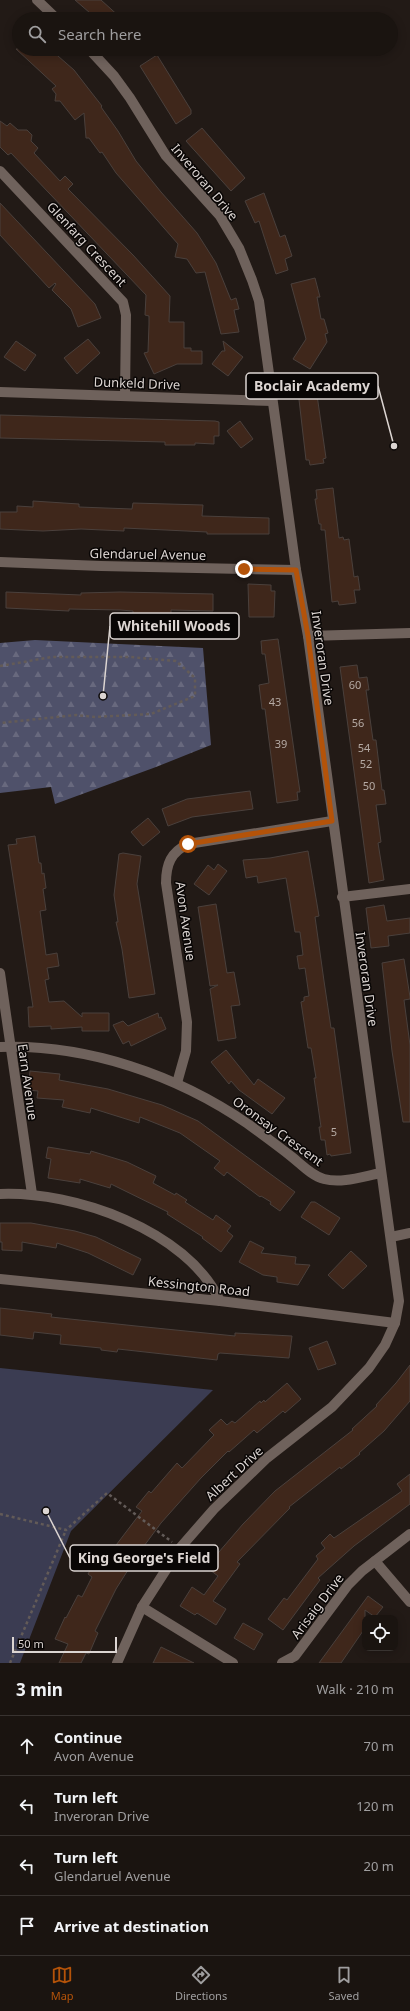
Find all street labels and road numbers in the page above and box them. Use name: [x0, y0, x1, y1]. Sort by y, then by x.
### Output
street label: Inveroran Drive: [167, 140, 243, 224]
street label: Glenfarg Crescent: [43, 198, 131, 290]
street label: Dunkeld Drive: [93, 372, 181, 394]
street label: Glendaruel Avenue: [90, 544, 206, 564]
street label: Inveroran Drive: [307, 610, 339, 706]
street label: Avon Avenue: [172, 880, 200, 962]
street label: Inveroran Drive: [351, 931, 383, 1027]
street label: Earn Avenue: [14, 1043, 42, 1121]
street label: Oronsay Crescent: [229, 1092, 327, 1170]
street label: Kessington Road: [147, 1272, 251, 1300]
street label: Albert Drive: [201, 1442, 267, 1504]
street label: Arisaig Drive: [287, 1570, 347, 1642]

